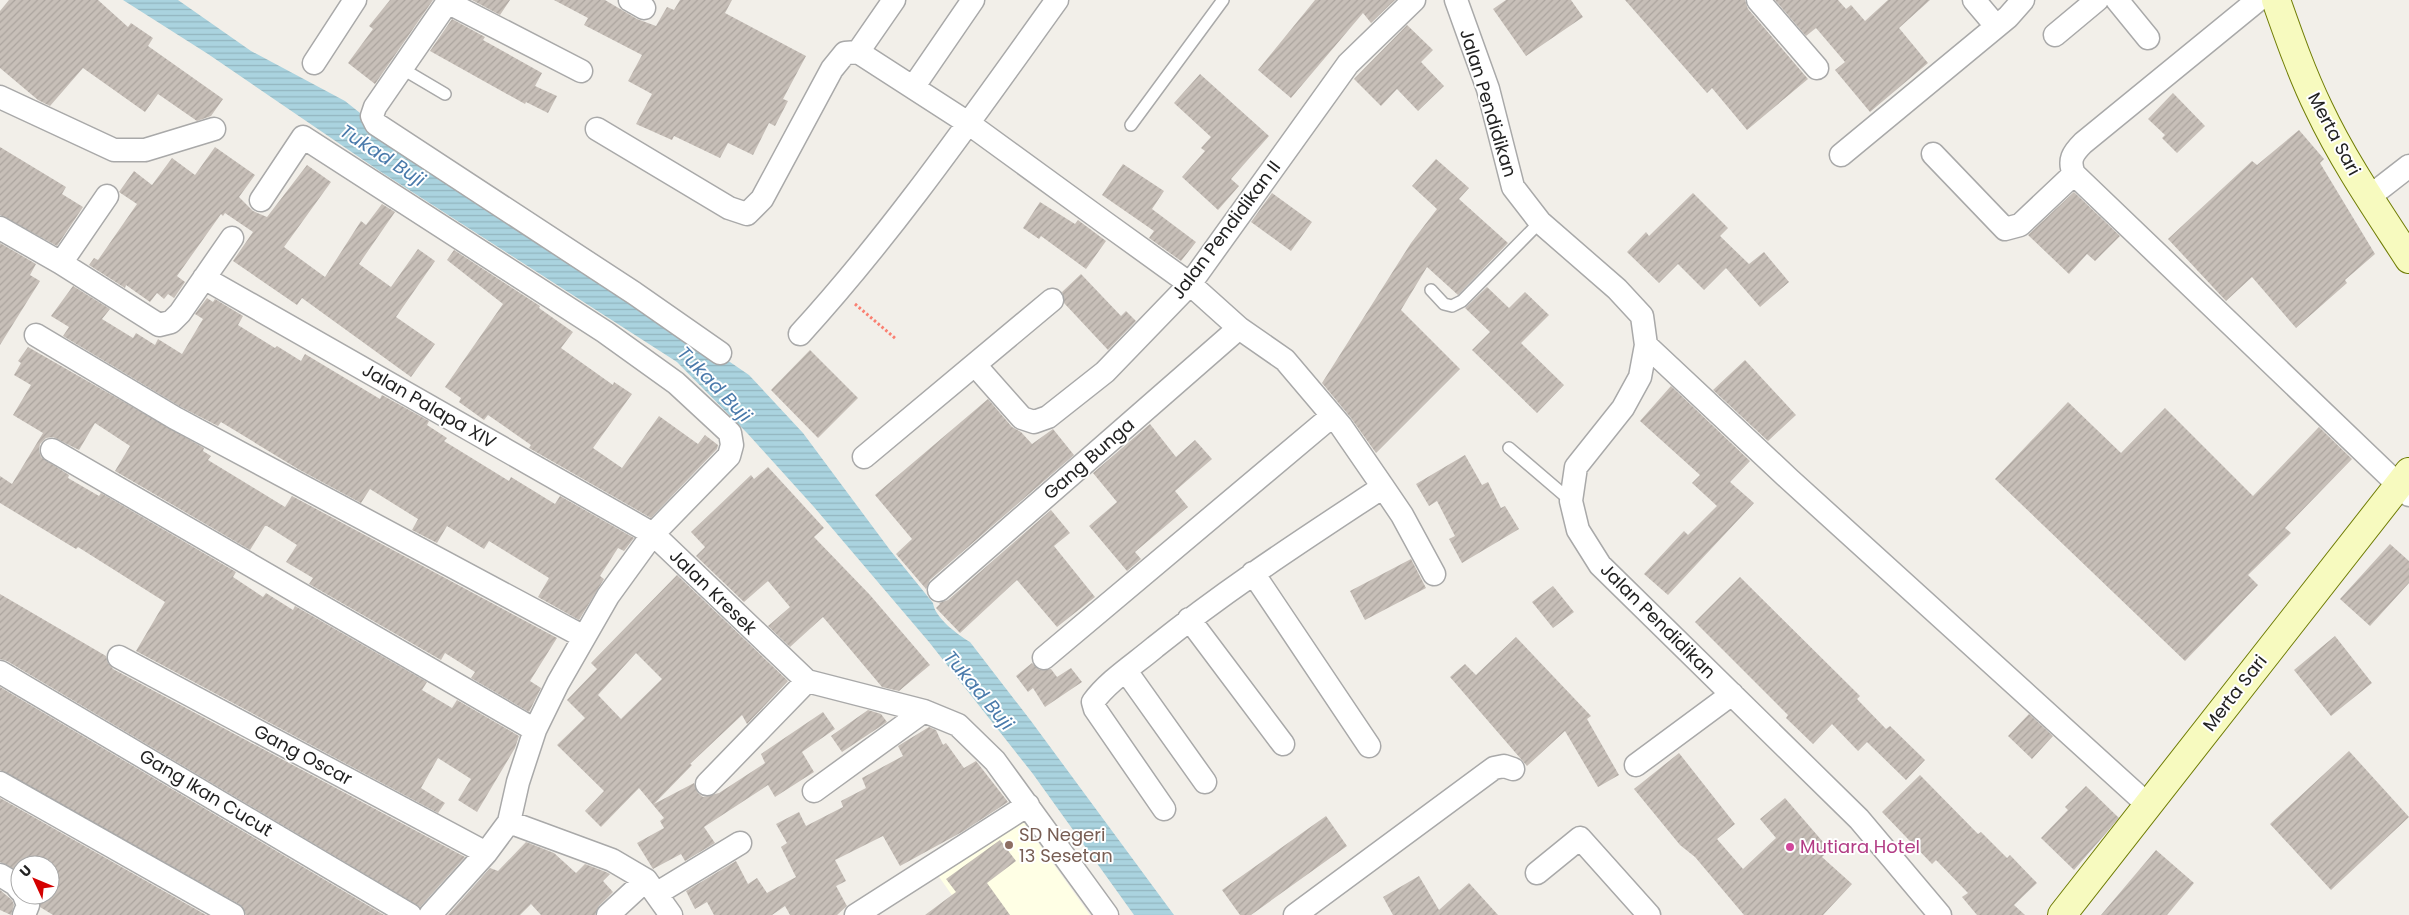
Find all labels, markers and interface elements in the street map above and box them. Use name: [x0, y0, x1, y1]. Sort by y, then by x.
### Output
street label: Jalan Pendidikan: [1454, 26, 1523, 180]
street label: Merta Sari: [2302, 88, 2367, 180]
water label: Tukad Buji: [335, 118, 431, 193]
street label: Jalan Pendidikan II: [1165, 155, 1286, 304]
water label: Tukad Buji: [671, 340, 758, 429]
street label: Jalan Palapa XIV: [358, 357, 501, 454]
street label: Gang Bunga: [1038, 412, 1140, 505]
street label: Jalan Kresek: [664, 543, 763, 640]
street label: Jalan Pendidikan: [1595, 557, 1722, 684]
water label: Tukad Buji: [937, 645, 1020, 736]
street label: Merta Sari: [2197, 649, 2272, 736]
street label: Gang Oscar: [250, 718, 357, 791]
street label: Gang Ikan Cucut: [135, 743, 278, 842]
place label: SD Negeri 13 Sesetan: [1019, 822, 1113, 868]
place label: Mutiara Hotel: [1800, 834, 1920, 859]
marker: SD Negeri 13 Sesetan: [1003, 839, 1015, 851]
marker: Mutiara Hotel: [1784, 841, 1796, 853]
north arrow: [10, 855, 60, 905]
text: U: [15, 860, 36, 881]

